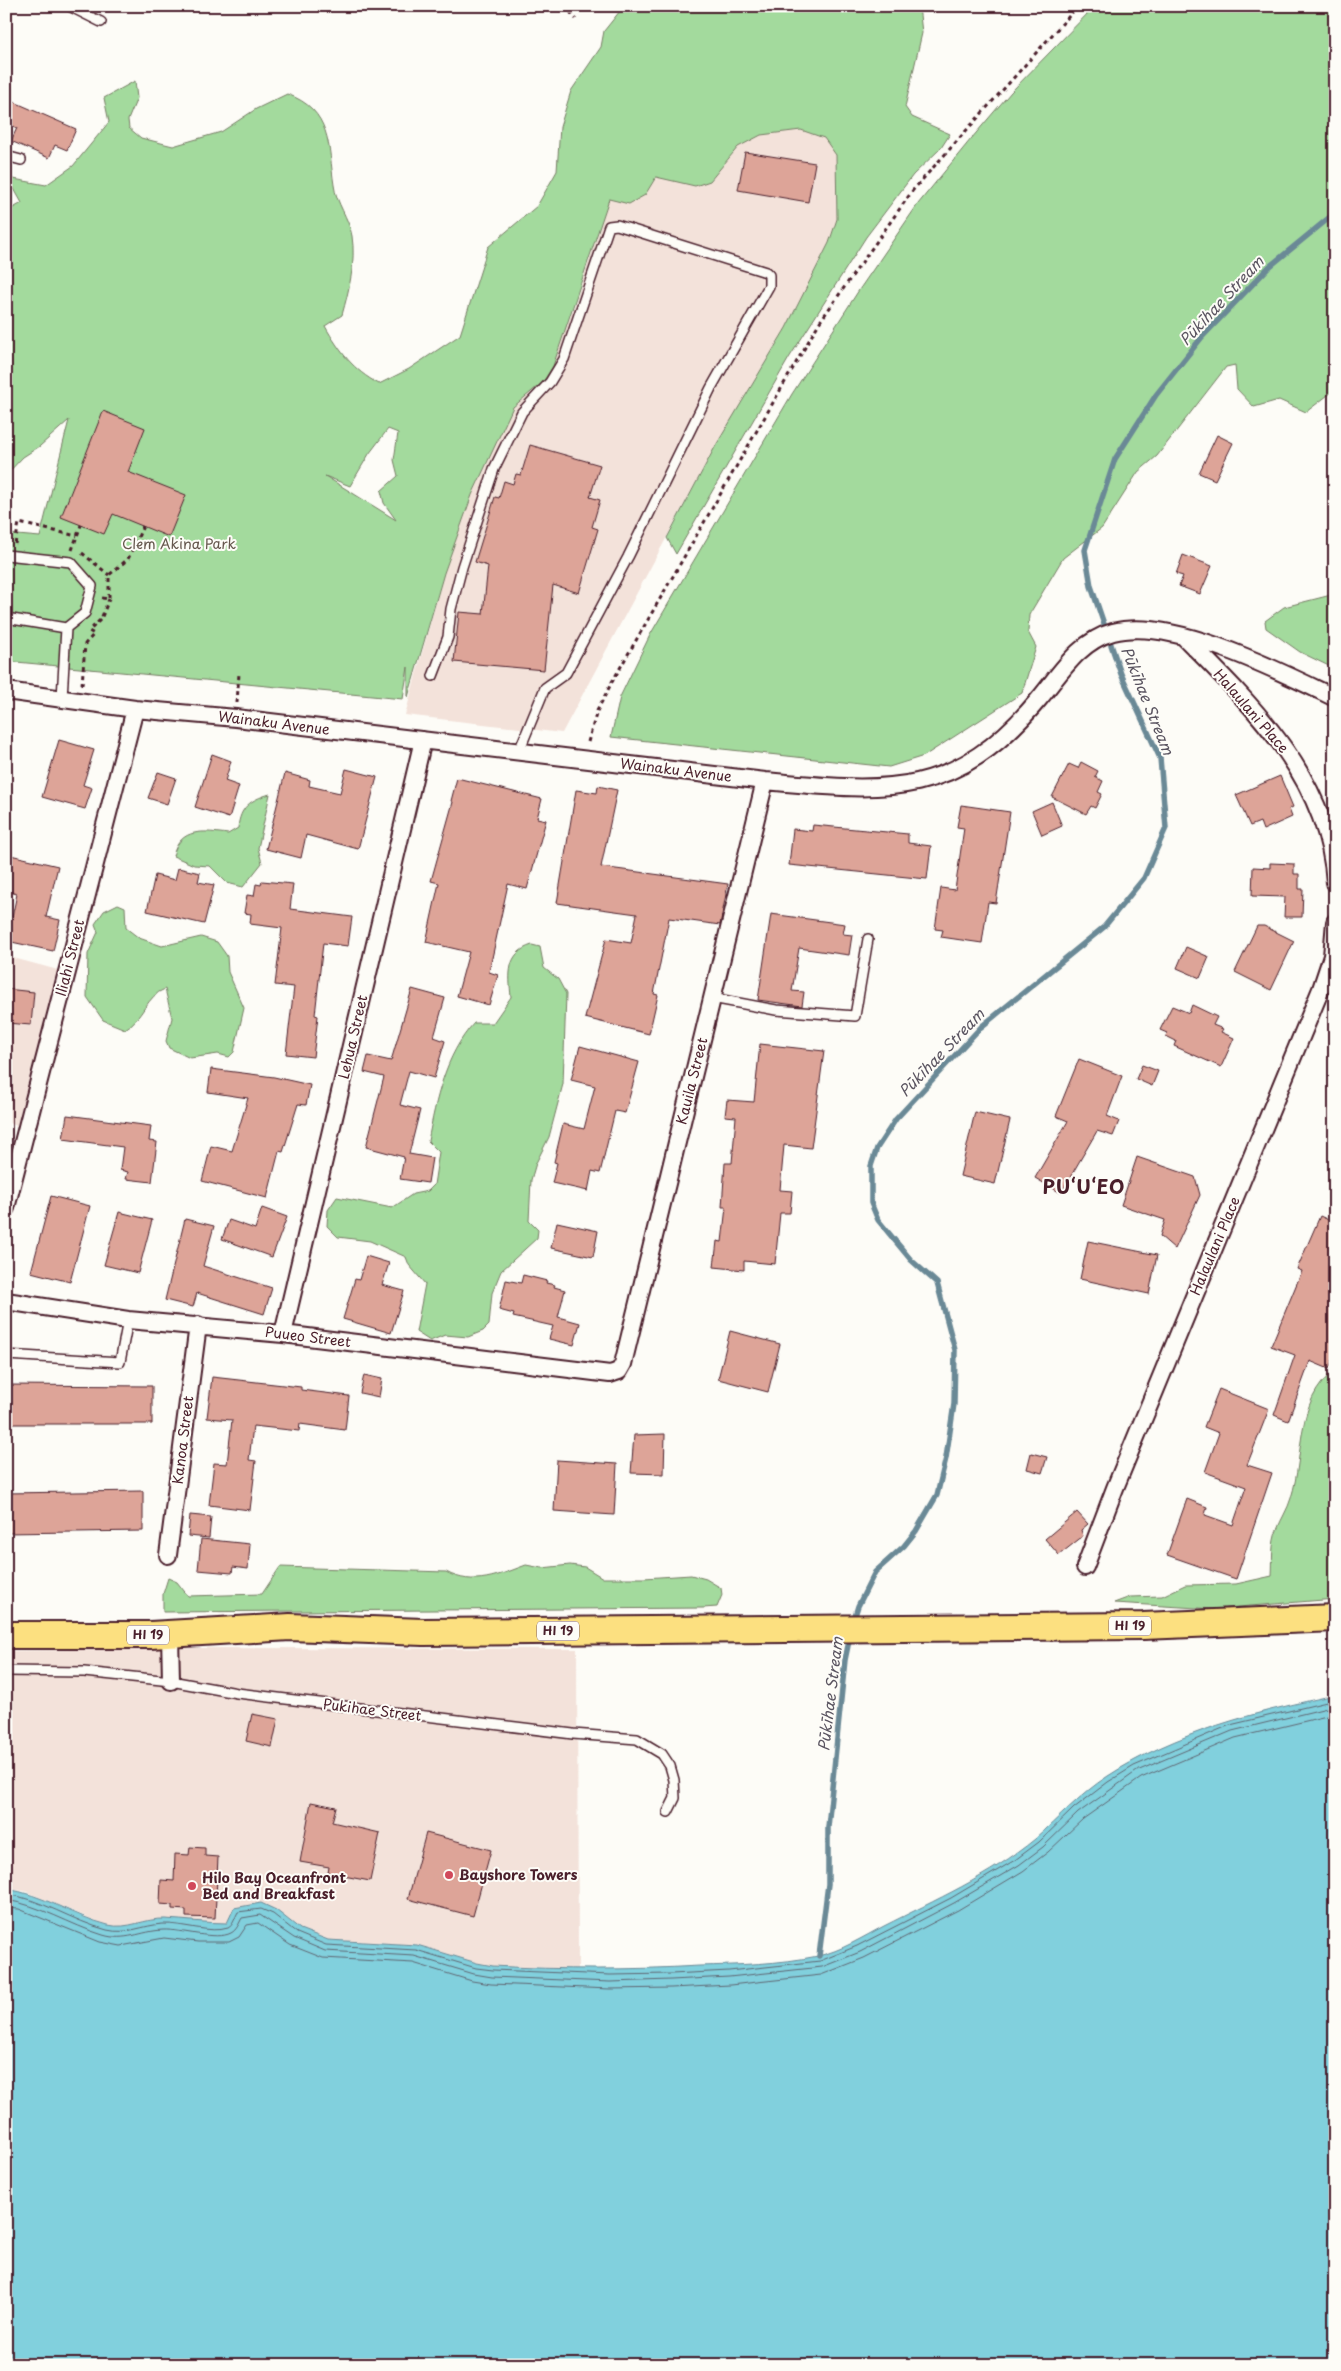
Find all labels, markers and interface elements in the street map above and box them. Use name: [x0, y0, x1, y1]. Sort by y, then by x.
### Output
water label: Pūkīhae Stream: [1173, 250, 1269, 350]
park label: Clem Akina Park: [122, 533, 237, 554]
water label: Pūkīhae Stream: [1116, 643, 1181, 758]
street label: Halaulani Place: [1209, 664, 1294, 757]
street label: Wainaku Avenue: [217, 705, 331, 740]
street label: Wainaku Avenue: [619, 752, 733, 787]
street label: Iliahi Street: [50, 917, 89, 999]
street label: Lehua Street: [333, 992, 372, 1081]
water label: Pūkīhae Stream: [893, 1002, 989, 1101]
street label: Kauila Street: [671, 1035, 713, 1127]
district label: PU‘U‘EO: [1043, 1172, 1125, 1200]
street label: Halaulani Place: [1184, 1193, 1245, 1298]
street label: Puueo Street: [264, 1321, 352, 1352]
street label: Kanoa Street: [167, 1394, 198, 1485]
road number: HI 19: [1109, 1616, 1151, 1635]
road number: HI 19: [537, 1622, 579, 1640]
road number: HI 19: [127, 1626, 169, 1644]
water label: Pūkīhae Stream: [811, 1635, 848, 1752]
street label: Pukihae Street: [322, 1693, 423, 1726]
place label: Bayshore Towers: [459, 1864, 578, 1885]
place label: Hilo Bay Oceanfront Bed and Breakfast: [202, 1867, 346, 1904]
marker: Bayshore Towers: [443, 1869, 455, 1881]
marker: Hilo Bay Oceanfront Bed and Breakfast: [186, 1880, 198, 1892]

